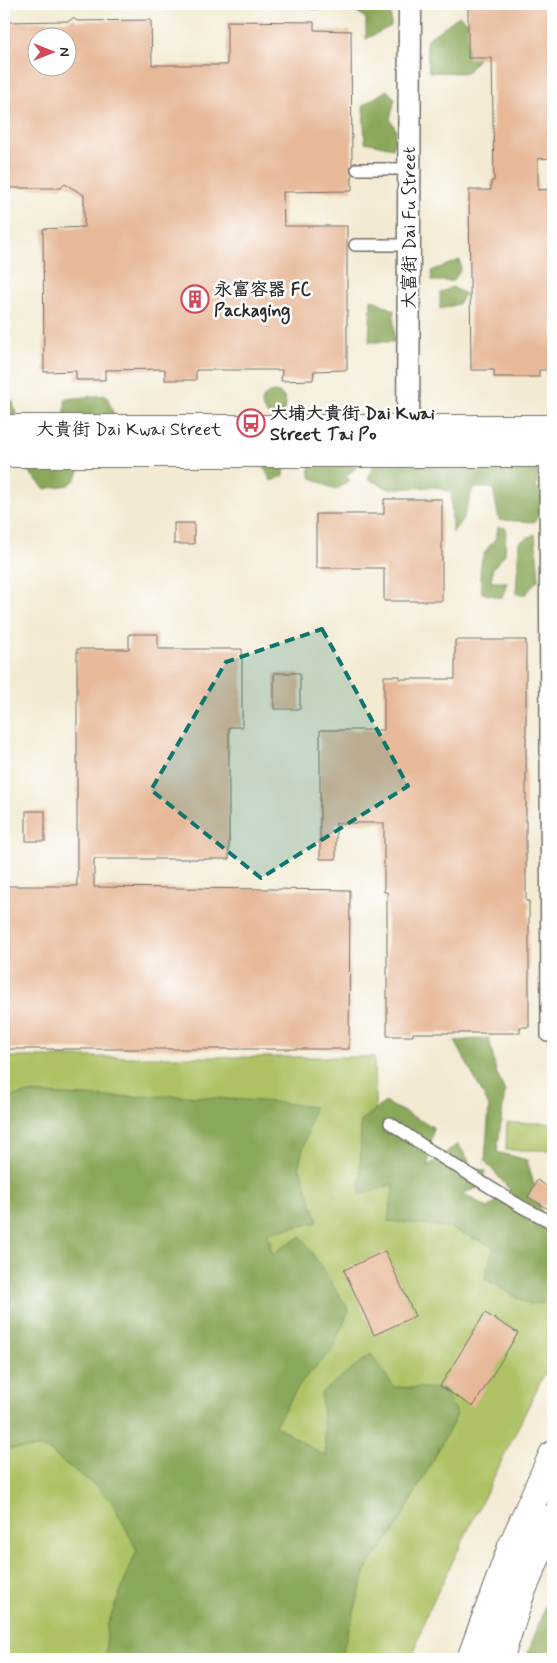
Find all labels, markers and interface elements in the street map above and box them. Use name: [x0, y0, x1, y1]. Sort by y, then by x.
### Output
north arrow: [28, 28, 78, 78]
text: N: [55, 47, 73, 57]
street label: 大富街 Dai Fu Street: [398, 147, 422, 309]
place label: 永富容器 FC Packaging: [214, 278, 311, 325]
building icon: 永富容器 FC Packaging: [180, 284, 210, 314]
place label: 大埔大貴街 Dai Kwai Street Tai Po: [270, 402, 435, 447]
bus stop icon: 大埔大貴街 Dai Kwai Street Tai Po: [236, 408, 266, 438]
street label: 大貴街 Dai Kwai Street: [36, 418, 222, 442]

